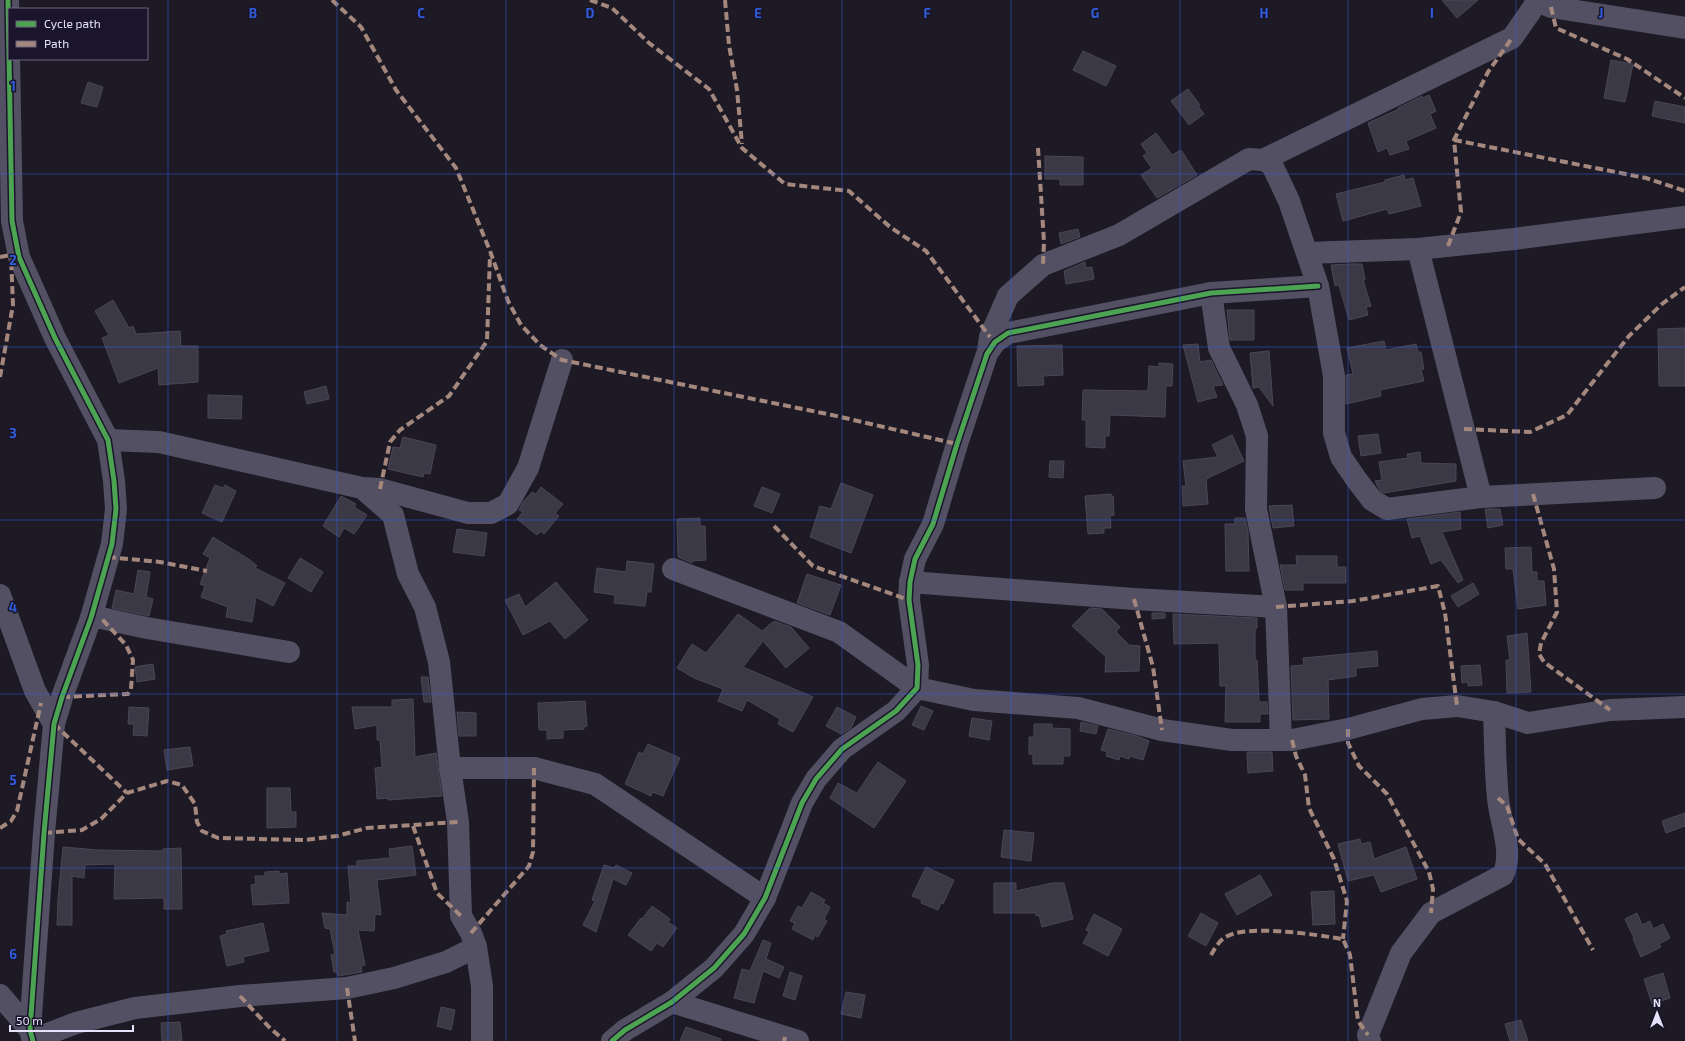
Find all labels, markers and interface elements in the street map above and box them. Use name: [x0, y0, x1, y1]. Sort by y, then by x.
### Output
text: B: [249, 5, 257, 21]
text: C: [417, 5, 425, 21]
text: D: [586, 5, 595, 21]
text: E: [754, 5, 762, 21]
text: F: [923, 5, 931, 21]
text: G: [1091, 5, 1099, 21]
text: H: [1260, 5, 1269, 21]
text: I: [1430, 5, 1434, 21]
text: J: [1599, 5, 1603, 21]
legend: [8, 8, 148, 60]
text: Cycle path: [44, 16, 101, 30]
text: Path: [44, 36, 69, 50]
text: 1: [10, 78, 16, 94]
text: 2: [9, 252, 17, 268]
text: 3: [9, 425, 17, 441]
text: 4: [9, 599, 17, 615]
text: 5: [9, 772, 17, 788]
text: 6: [9, 946, 17, 962]
north arrow: [1637, 993, 1677, 1033]
text: N: [1653, 996, 1661, 1009]
scale bar: [10, 1007, 133, 1033]
text: 50 m: [16, 1013, 43, 1027]

